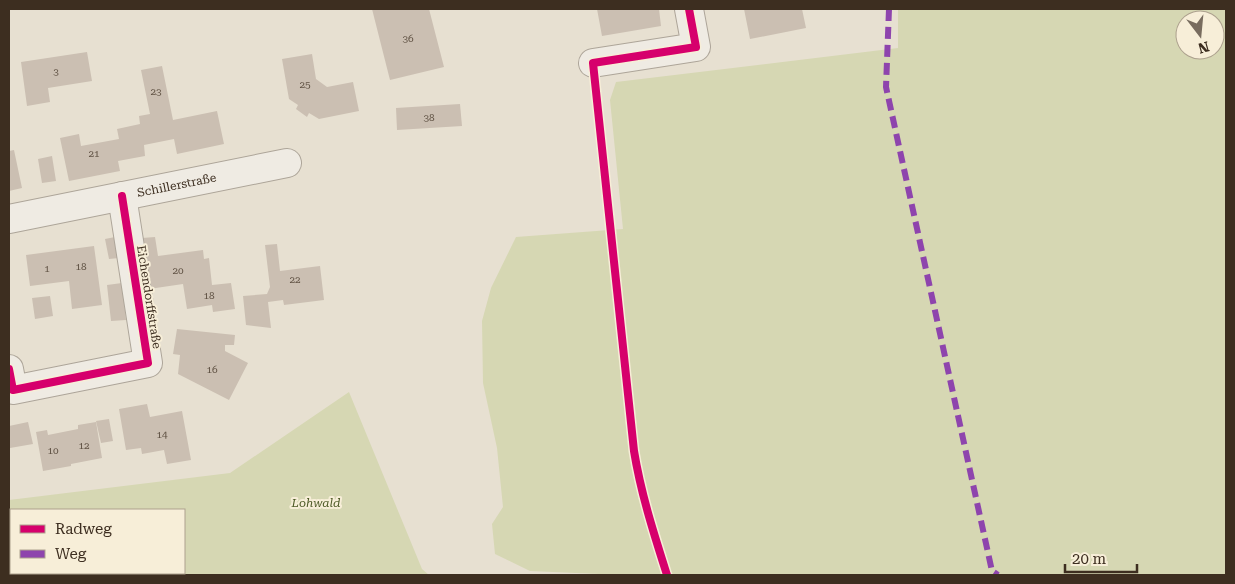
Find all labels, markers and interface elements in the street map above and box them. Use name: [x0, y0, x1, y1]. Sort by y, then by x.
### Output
north arrow: [1175, 10, 1225, 60]
house number: 36: [402, 33, 414, 44]
text: N: [1196, 38, 1211, 57]
house number: 3: [53, 66, 59, 77]
house number: 25: [299, 79, 311, 90]
house number: 23: [150, 86, 162, 97]
house number: 38: [423, 112, 435, 123]
house number: 21: [88, 148, 100, 159]
street label: Schillerstraße: [136, 170, 218, 200]
street label: Eichendorffstraße: [134, 244, 164, 350]
house number: 18: [75, 261, 87, 272]
house number: 1: [44, 263, 50, 274]
house number: 20: [172, 265, 184, 276]
house number: 22: [289, 274, 301, 285]
house number: 18: [203, 290, 215, 301]
house number: 16: [206, 364, 218, 375]
house number: 14: [156, 429, 168, 440]
house number: 12: [78, 440, 90, 451]
house number: 10: [47, 445, 59, 456]
park label: Lohwald: [290, 496, 341, 510]
legend: [10, 509, 185, 574]
text: Radweg: [55, 520, 112, 538]
scale bar: [1065, 542, 1138, 574]
text: Weg: [55, 545, 87, 563]
text: 20 m: [1072, 550, 1107, 568]

